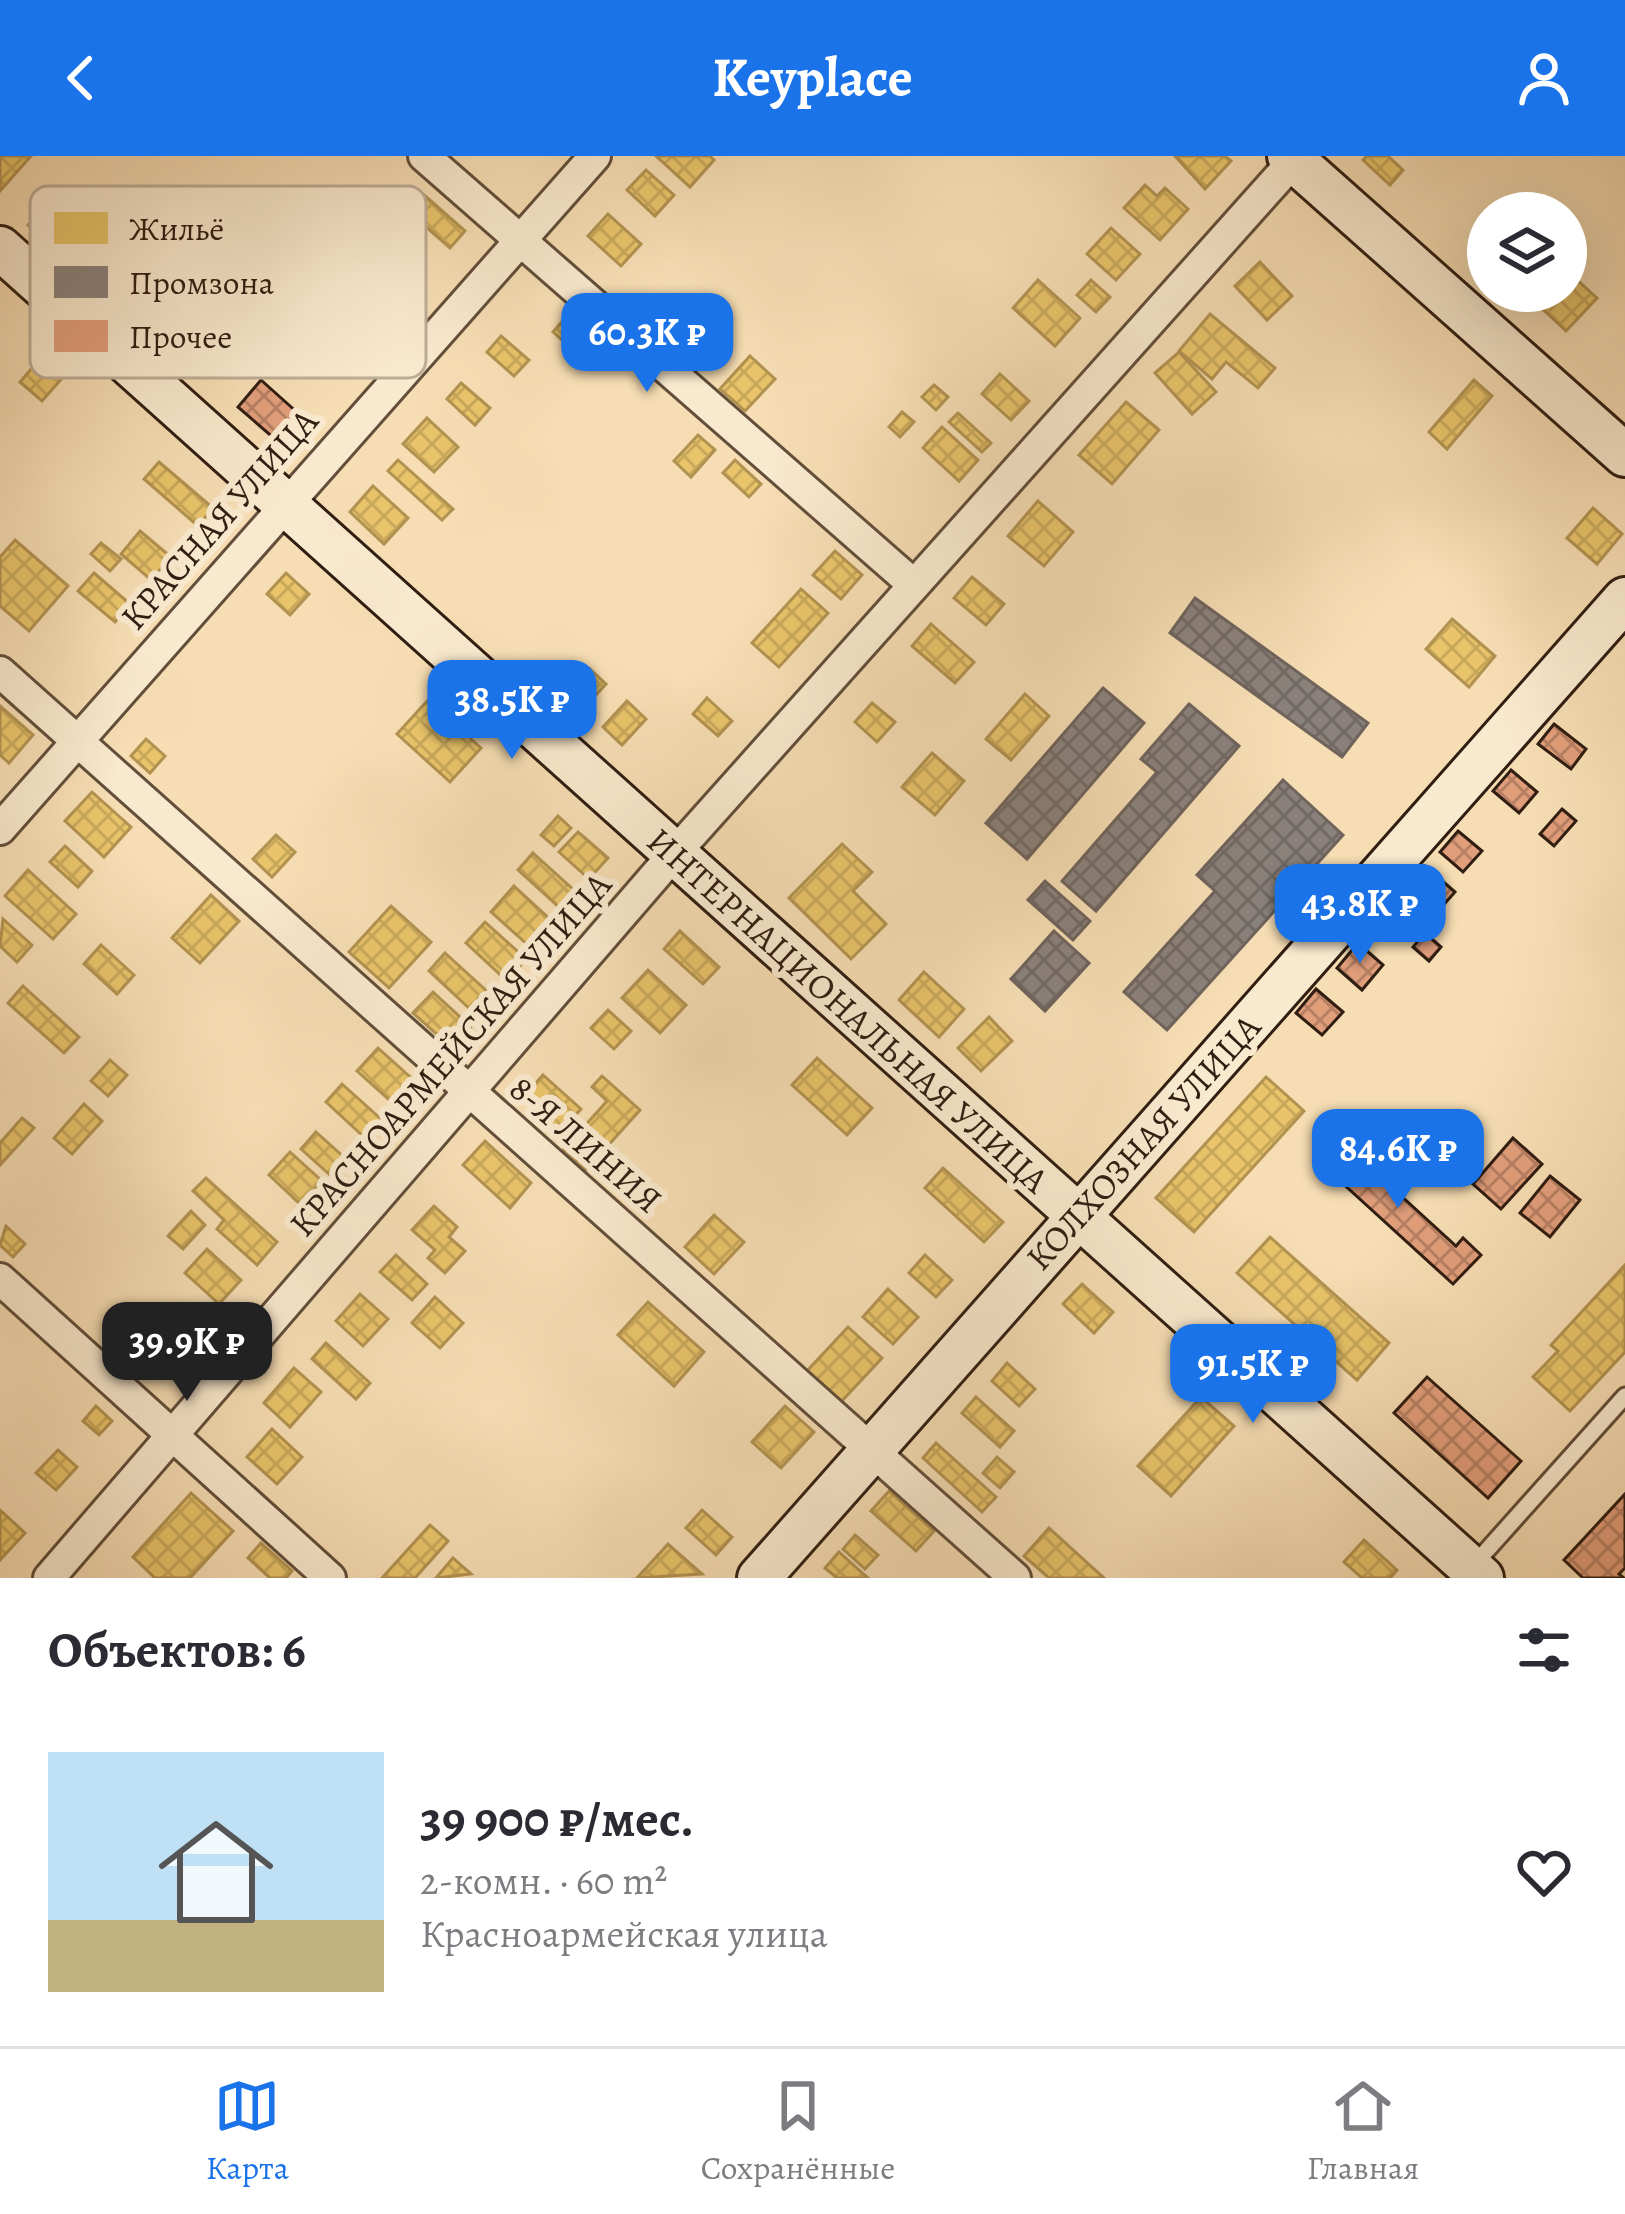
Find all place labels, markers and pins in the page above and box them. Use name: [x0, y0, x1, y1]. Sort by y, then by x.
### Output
pin: 60.3K ₽: [536, 293, 758, 395]
pin: 38.5K ₽: [401, 660, 623, 762]
pin: 43.8K ₽: [1249, 864, 1471, 966]
pin: 84.6K ₽: [1287, 1109, 1509, 1211]
pin: 39.9K ₽: [76, 1302, 298, 1404]
pin: 91.5K ₽: [1142, 1324, 1364, 1426]

